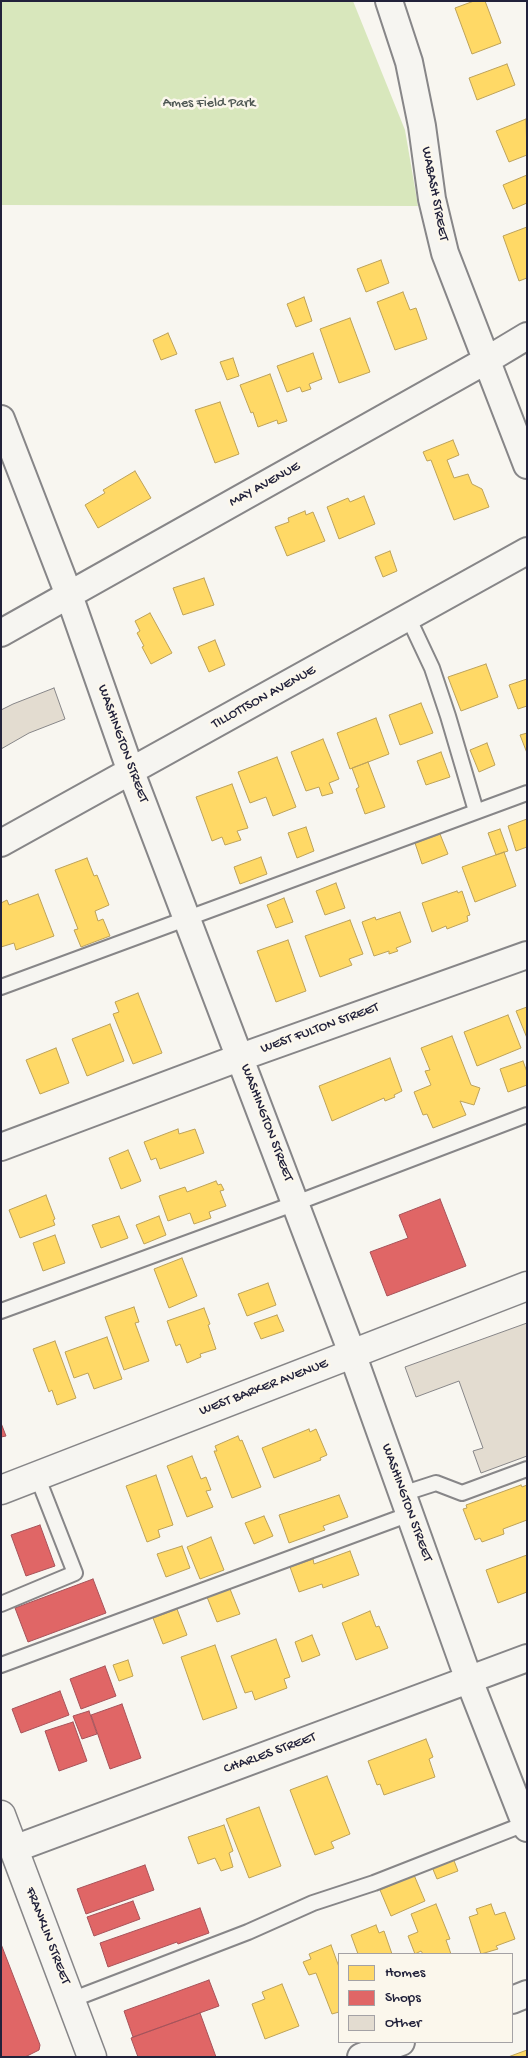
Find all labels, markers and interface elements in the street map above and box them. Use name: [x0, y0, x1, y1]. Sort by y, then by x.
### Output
park label: Ames Field Park: [163, 96, 255, 112]
street label: WABASH STREET: [417, 146, 451, 242]
street label: MAY AVENUE: [227, 459, 303, 511]
street label: TILLOTTSON AVENUE: [209, 662, 319, 734]
street label: WASHINGTON STREET: [93, 683, 151, 805]
street label: WEST FULTON STREET: [259, 1000, 381, 1058]
street label: WASHINGTON STREET: [236, 1062, 296, 1184]
street label: WEST BARKER AVENUE: [197, 1356, 331, 1420]
street label: WASHINGTON STREET: [377, 1442, 435, 1564]
street label: CHARLES STREET: [222, 1730, 318, 1778]
street label: FRANKLIN STREET: [21, 1885, 73, 1987]
legend: [338, 1953, 513, 2043]
text: Homes: [385, 1964, 425, 1982]
text: Shops: [385, 1989, 421, 2007]
text: Other: [385, 2014, 421, 2032]

